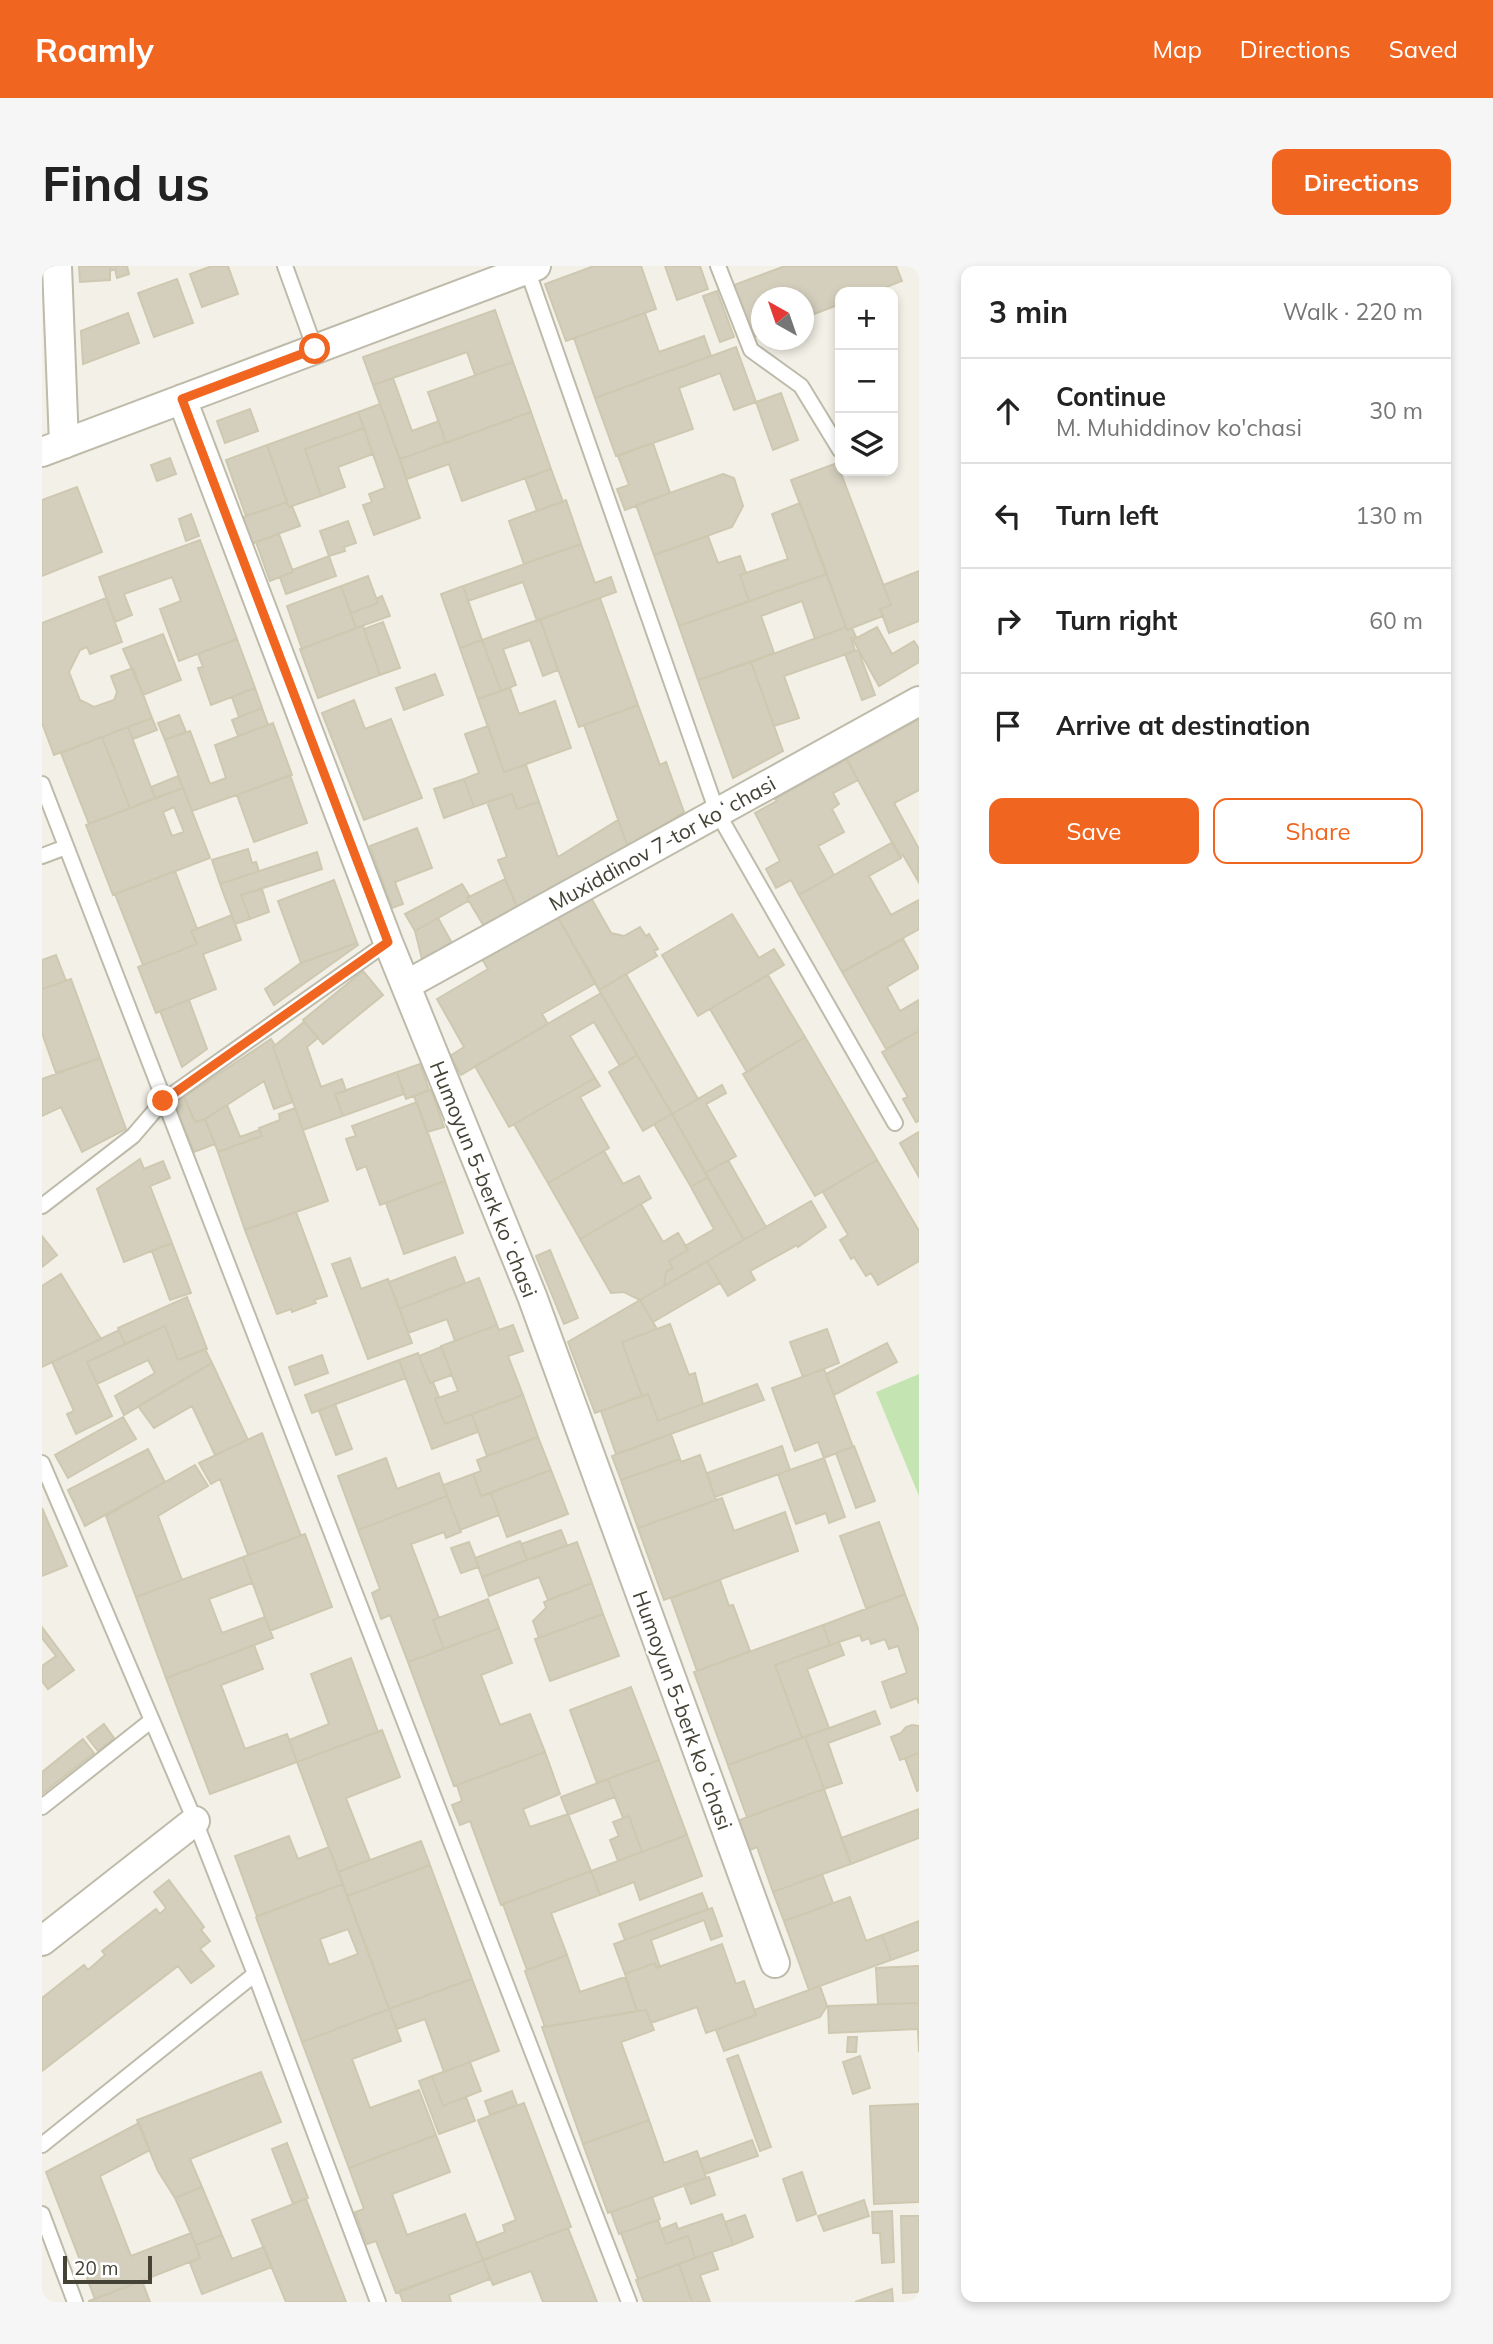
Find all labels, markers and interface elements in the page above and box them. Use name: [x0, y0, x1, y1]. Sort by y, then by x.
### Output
text: Roamly: [35, 29, 154, 70]
text: Map: [1152, 34, 1202, 64]
text: Directions: [1240, 34, 1351, 64]
text: Saved: [1389, 34, 1458, 64]
button: Directions: [1272, 149, 1451, 215]
text: Find us: [42, 152, 210, 213]
north arrow: [751, 287, 814, 350]
map controls: [835, 287, 898, 476]
button: +: [835, 287, 898, 350]
text: 3 min: [989, 293, 1068, 331]
text: Walk · 220 m: [1283, 297, 1423, 326]
route start: [299, 333, 330, 364]
button: −: [835, 350, 898, 413]
text: Continue: [1056, 380, 1166, 413]
icon: ahead: [989, 392, 1027, 430]
text: 30 m: [1369, 396, 1423, 425]
button: layers: [835, 413, 898, 476]
text: M. Muhiddinov ko'chasi: [1056, 413, 1302, 442]
icon: left: [989, 497, 1027, 535]
text: Turn left: [1056, 499, 1158, 532]
text: 130 m: [1355, 501, 1423, 530]
icon: right: [989, 602, 1027, 640]
text: Turn right: [1056, 604, 1177, 637]
text: 60 m: [1369, 606, 1423, 635]
icon: arrive: [989, 707, 1027, 745]
text: Arrive at destination: [1056, 709, 1311, 742]
street label: Muxiddinov 7-tor koʻchasi: [544, 770, 780, 916]
button: Save: [989, 798, 1199, 864]
button: Share: [1213, 798, 1423, 864]
street label: Humoyun 5-berk koʻchasi: [425, 1057, 543, 1301]
route end: [147, 1085, 178, 1116]
street label: Humoyun 5-berk koʻchasi: [628, 1587, 738, 1833]
scale bar: [63, 2253, 152, 2285]
text: 20 m: [74, 2256, 118, 2280]

